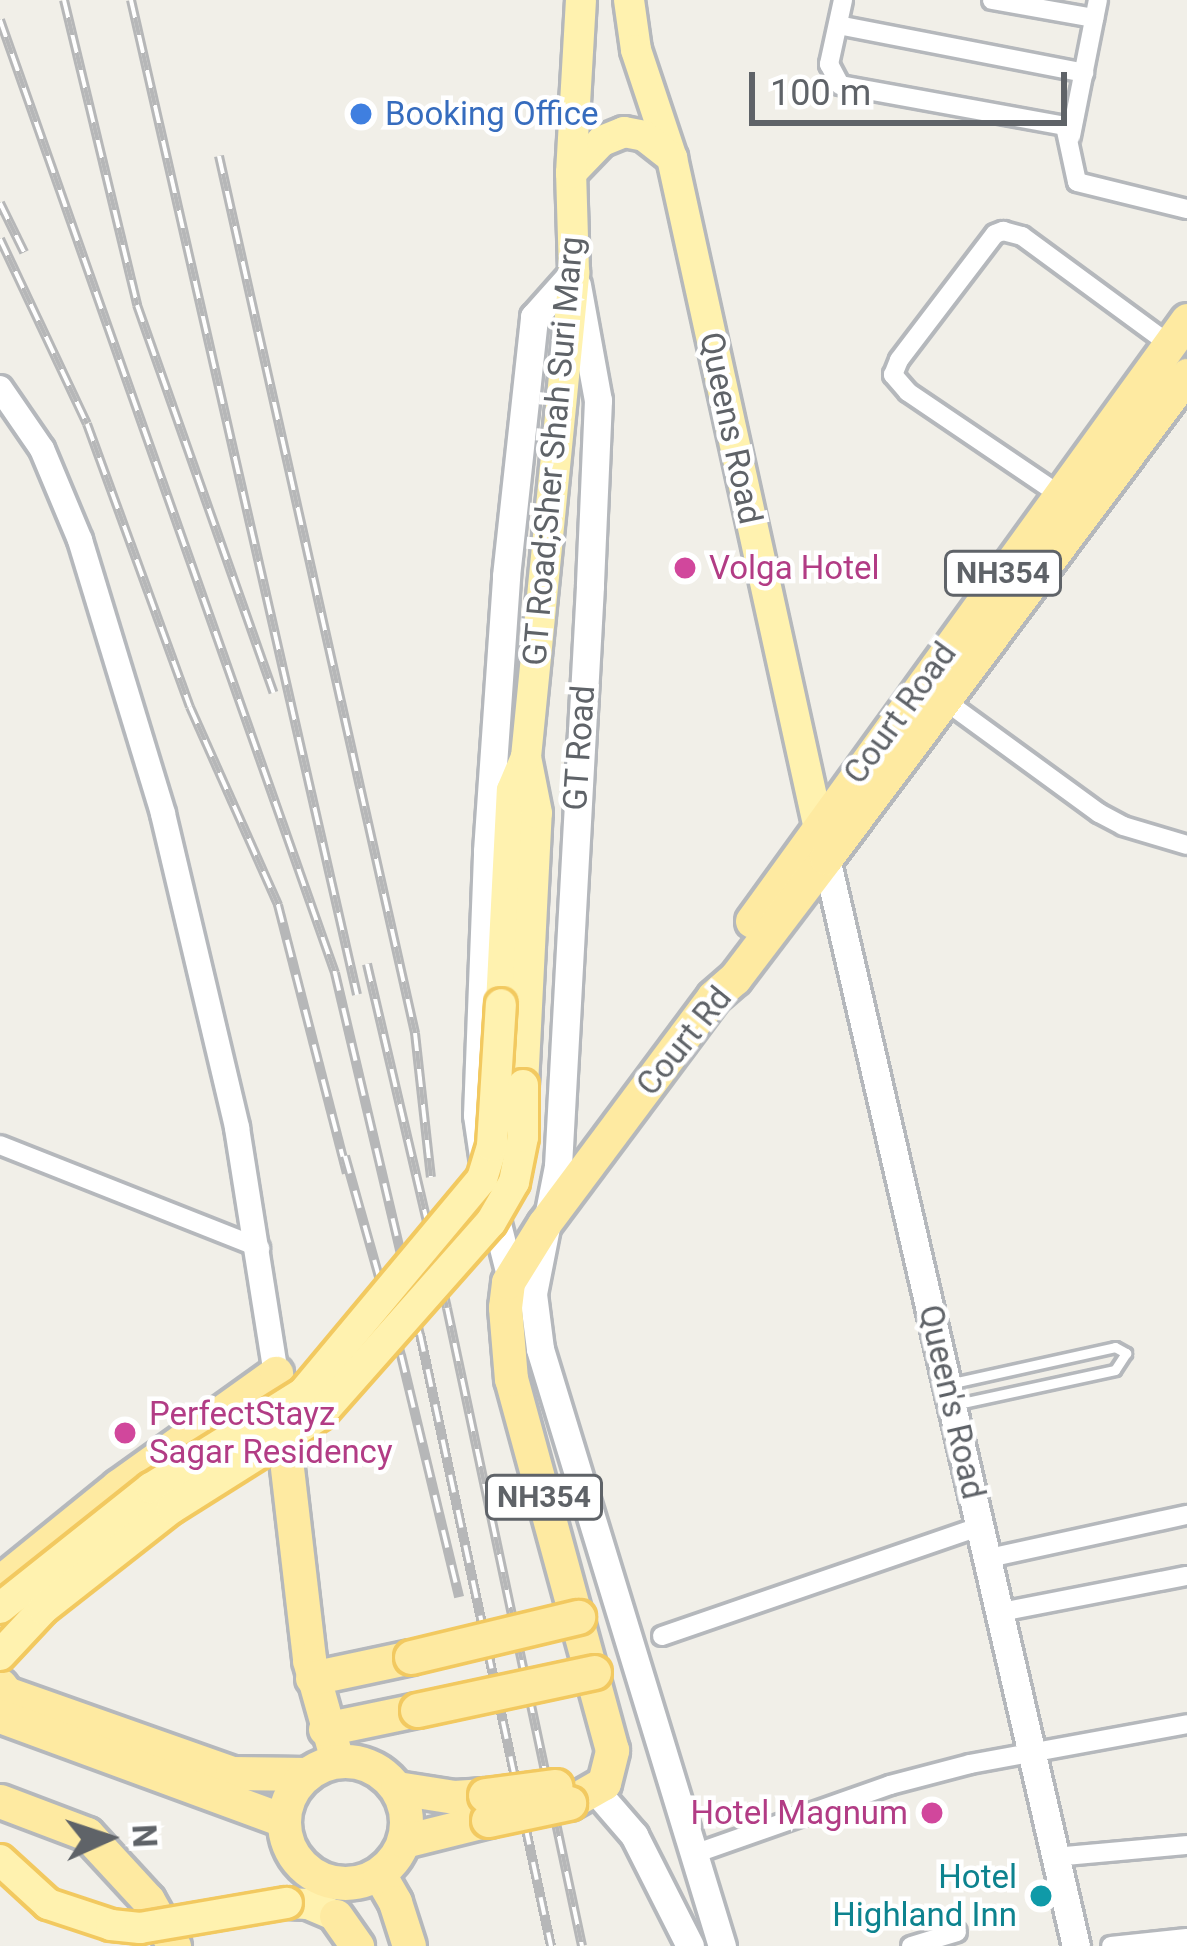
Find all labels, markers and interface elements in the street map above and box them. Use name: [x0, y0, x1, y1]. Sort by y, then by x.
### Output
scale bar: [755, 48, 1073, 122]
text: 100 m: [770, 72, 871, 114]
place label: Booking Office: [385, 94, 599, 134]
marker: Booking Office: [348, 101, 374, 127]
street label: GT Road;Sher Shah Suri Marg: [514, 235, 592, 667]
street label: Queens Road: [691, 328, 771, 528]
place label: Volga Hotel: [709, 548, 879, 588]
road number: NH354: [943, 549, 1063, 597]
marker: Volga Hotel: [672, 555, 698, 581]
street label: Court Road: [835, 635, 965, 791]
street label: GT Road: [555, 684, 603, 812]
street label: Court Rd: [628, 979, 740, 1103]
street label: Queen's Road: [910, 1301, 994, 1503]
place label: PerfectStayz Sagar Residency: [149, 1394, 393, 1472]
marker: PerfectStayz Sagar Residency: [112, 1420, 138, 1446]
road number: NH354: [484, 1473, 604, 1521]
north arrow: [48, 1778, 168, 1898]
place label: Hotel Magnum: [690, 1793, 908, 1833]
marker: Hotel Magnum: [919, 1800, 945, 1826]
text: N: [124, 1823, 165, 1849]
place label: Hotel Highland Inn: [832, 1857, 1017, 1935]
marker: Hotel Highland Inn: [1028, 1883, 1054, 1909]

